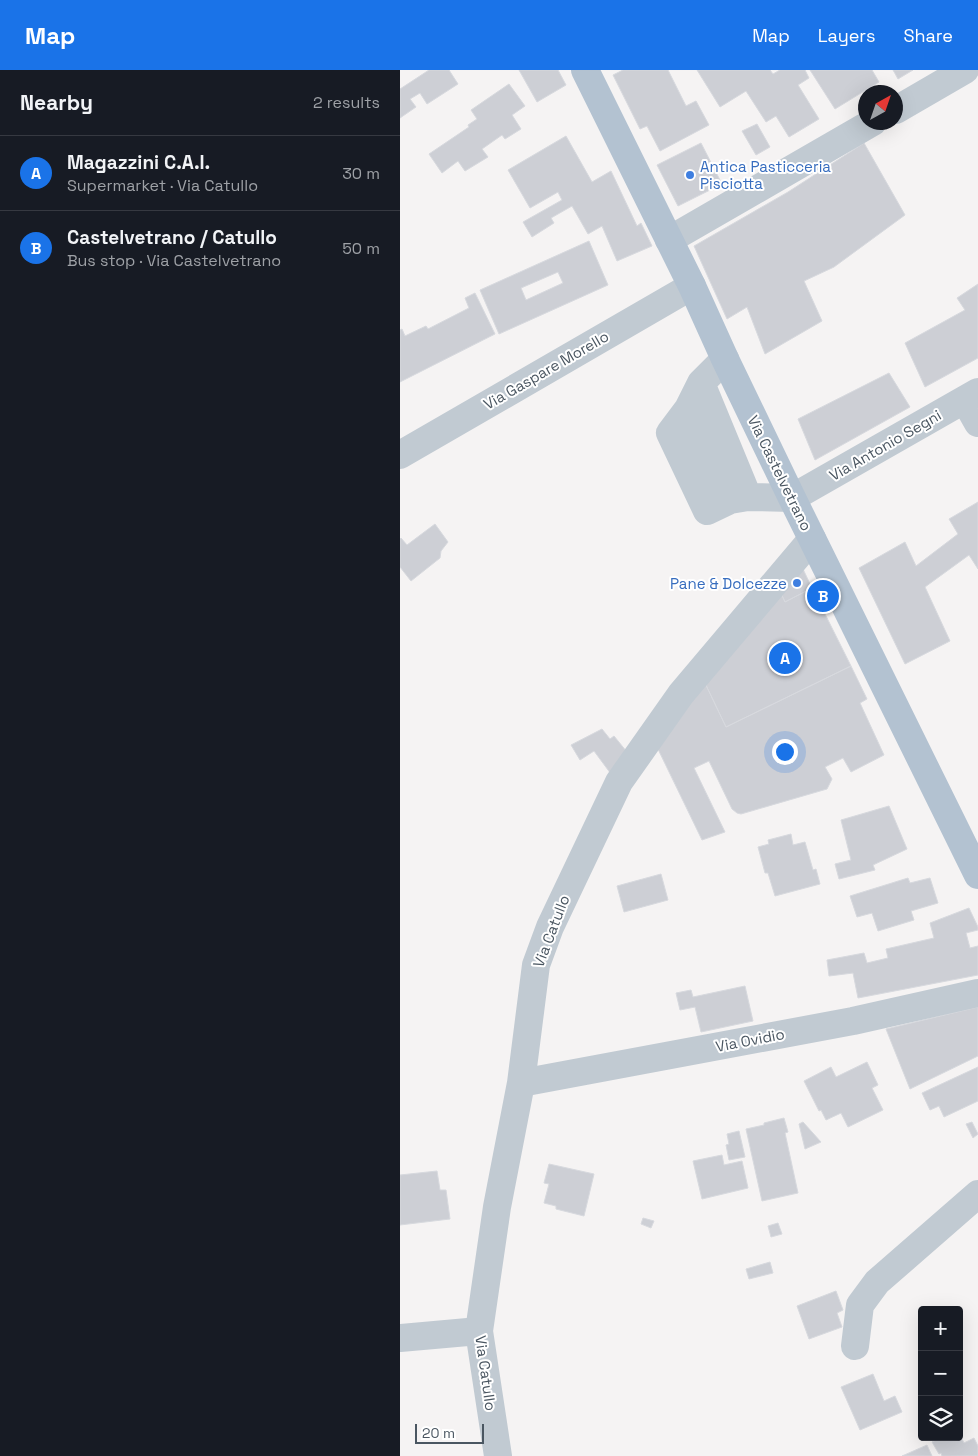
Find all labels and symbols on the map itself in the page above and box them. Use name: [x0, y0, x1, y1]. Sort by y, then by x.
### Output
north arrow: [858, 85, 903, 130]
place label: Antica Pasticceria Pisciotta: [700, 157, 831, 193]
marker: Antica Pasticceria Pisciotta: [684, 169, 696, 181]
street label: Via Gaspare Morello: [480, 326, 612, 414]
street label: Via Antonio Segni: [826, 405, 944, 485]
street label: Via Castelvetrano: [744, 412, 816, 534]
place label: Pane & Dolcezze: [670, 574, 787, 593]
marker: Pane & Dolcezze: [791, 577, 803, 589]
pin: B: [807, 577, 839, 615]
pin: A: [769, 639, 801, 677]
your location: [772, 739, 798, 765]
street label: Via Catullo: [529, 892, 573, 970]
street label: Via Ovidio: [714, 1024, 786, 1056]
street label: Via Catullo: [471, 1334, 501, 1412]
scale bar: [415, 1421, 484, 1444]

